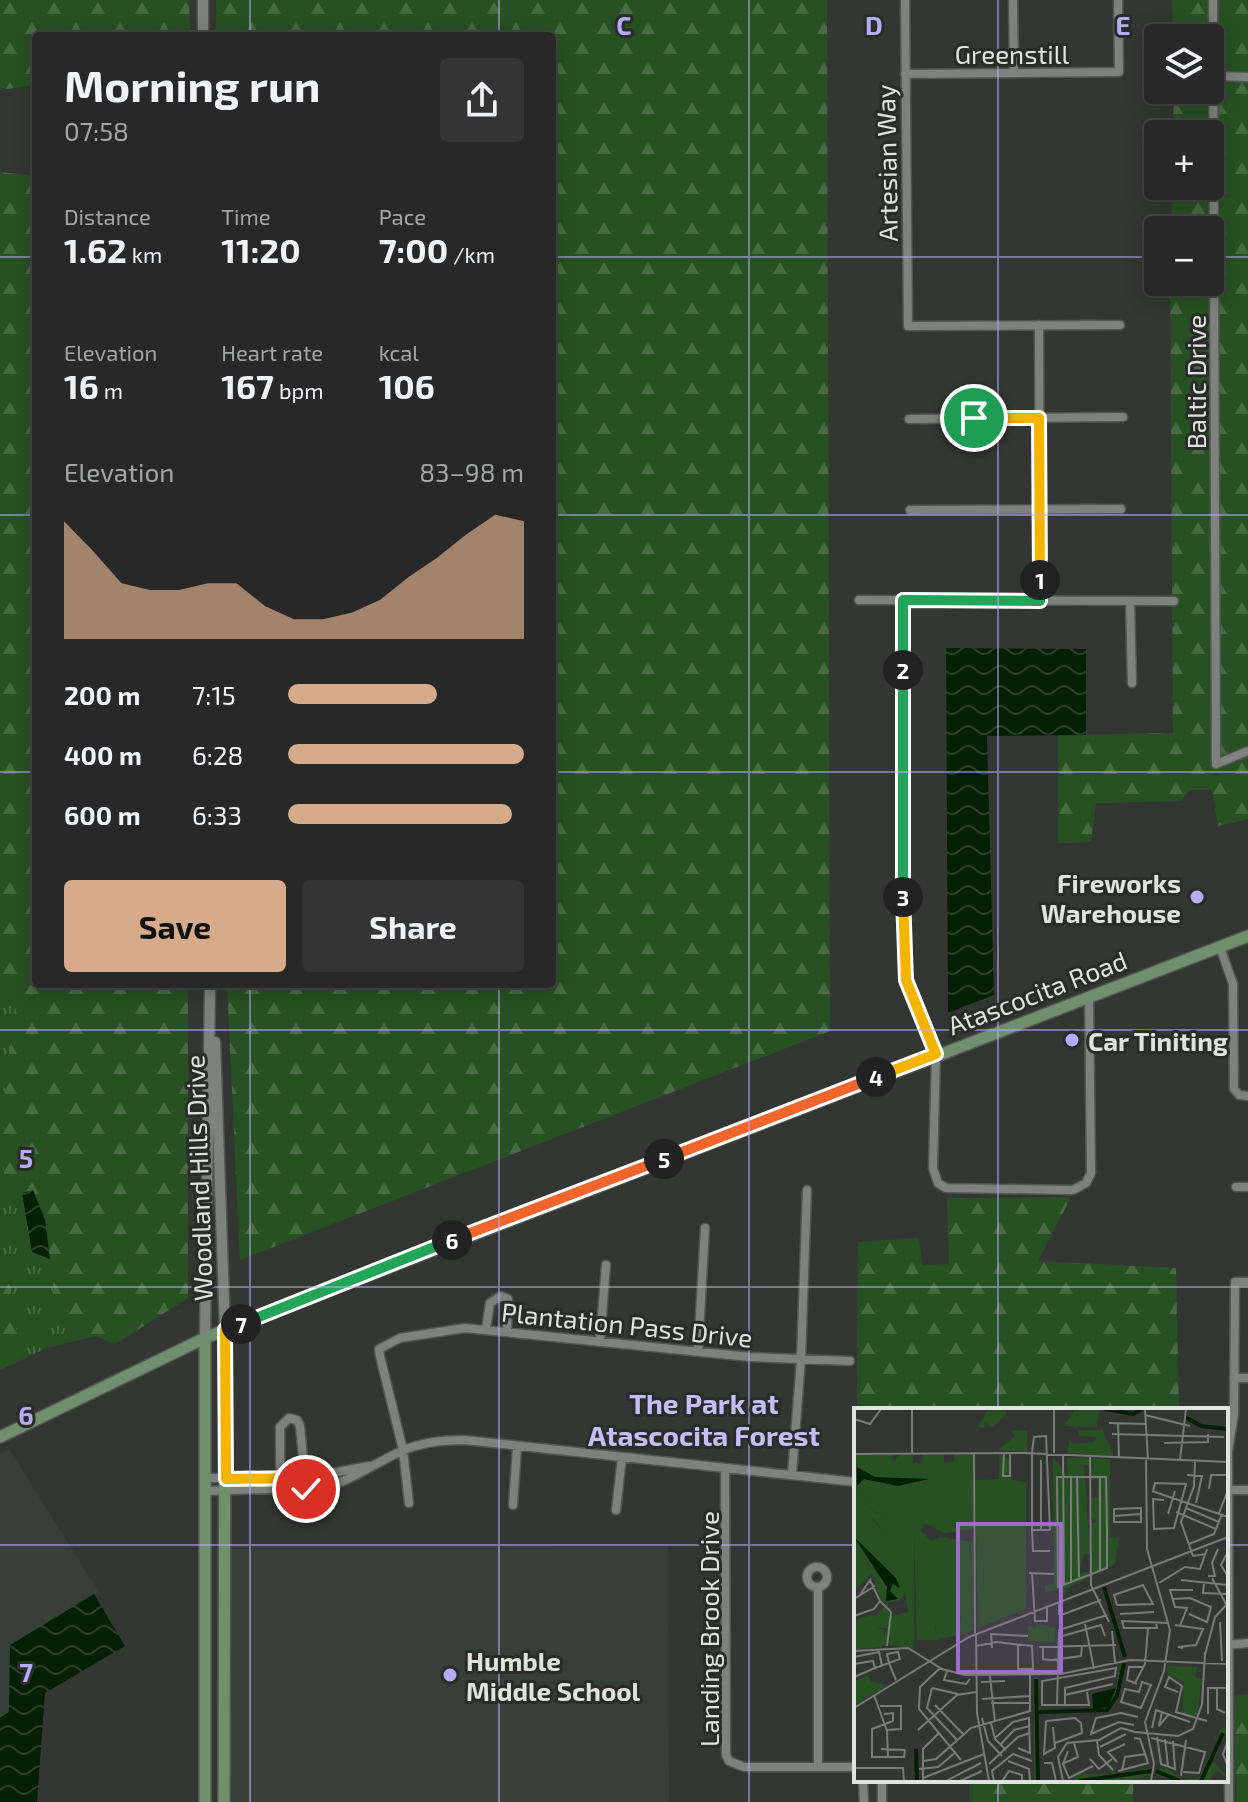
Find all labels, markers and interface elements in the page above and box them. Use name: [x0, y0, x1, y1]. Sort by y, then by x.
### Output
text: C: [616, 9, 632, 40]
text: D: [865, 9, 883, 40]
text: E: [1115, 9, 1131, 40]
map controls: [1144, 24, 1224, 296]
button: layers: [1144, 24, 1224, 104]
street label: Greenstill: [955, 38, 1070, 69]
text: Morning run: [64, 58, 320, 111]
button: share: [440, 58, 524, 142]
street label: Artesian Way: [869, 84, 903, 242]
text: 07:58: [64, 115, 129, 146]
button: +: [1144, 120, 1224, 200]
text: Distance: [64, 203, 151, 229]
text: Time: [221, 203, 271, 229]
text: Pace: [379, 203, 426, 229]
button: −: [1144, 216, 1224, 296]
text: 1.62: [64, 229, 127, 270]
text: 11:20: [221, 229, 301, 270]
text: 7:00: [379, 229, 448, 270]
text: km: [127, 241, 162, 267]
text: /km: [448, 241, 495, 267]
street label: Baltic Drive: [1180, 315, 1211, 449]
text: Elevation: [64, 339, 157, 365]
text: Heart rate: [221, 339, 323, 365]
text: kcal: [379, 339, 419, 365]
text: 16: [64, 365, 99, 406]
text: 167: [221, 365, 274, 406]
text: 106: [379, 365, 435, 406]
text: m: [99, 377, 123, 403]
text: bpm: [274, 377, 324, 403]
pin: [940, 384, 1008, 452]
icon: arrive: [952, 396, 996, 440]
text: Elevation: [64, 456, 174, 487]
text: 83–98 m: [419, 456, 524, 487]
pin: 1: [1020, 560, 1060, 600]
text: 1: [1035, 567, 1045, 593]
pin: 2: [883, 650, 923, 690]
text: 2: [897, 657, 909, 683]
text: 200 m: [64, 679, 140, 710]
text: 7:15: [192, 679, 236, 710]
text: 400 m: [64, 739, 142, 770]
text: 6:28: [192, 739, 243, 770]
text: 600 m: [64, 799, 141, 830]
text: 6:33: [192, 799, 242, 830]
place label: Fireworks Warehouse: [1041, 867, 1181, 928]
pin: 3: [883, 877, 923, 917]
button: Save: [64, 880, 286, 972]
button: Share: [302, 880, 524, 972]
text: 3: [897, 884, 909, 910]
marker: Fireworks Warehouse: [1188, 888, 1206, 906]
street label: Atascocita Road: [943, 944, 1131, 1040]
place label: Car Tiniting: [1088, 1025, 1228, 1056]
marker: Car Tiniting: [1063, 1031, 1081, 1049]
street label: Woodland Hills Drive: [178, 1054, 218, 1302]
pin: 4: [856, 1057, 896, 1097]
text: 4: [869, 1064, 883, 1090]
pin: 5: [644, 1139, 684, 1179]
text: 5: [19, 1142, 33, 1173]
text: 5: [658, 1146, 670, 1172]
pin: 6: [432, 1220, 472, 1260]
text: 6: [446, 1227, 458, 1253]
street label: Plantation Pass Drive: [500, 1295, 754, 1353]
pin: 7: [221, 1304, 261, 1344]
text: 7: [235, 1311, 247, 1337]
district label: The Park at Atascocita Forest: [588, 1386, 820, 1452]
text: 6: [18, 1399, 34, 1430]
inset map: [854, 1408, 1228, 1782]
pin: [272, 1455, 340, 1523]
icon: check: [284, 1467, 328, 1511]
street label: Landing Brook Drive: [693, 1511, 724, 1747]
place label: Humble Middle School: [466, 1645, 641, 1706]
text: 7: [19, 1656, 33, 1687]
marker: Humble Middle School: [441, 1666, 459, 1684]

